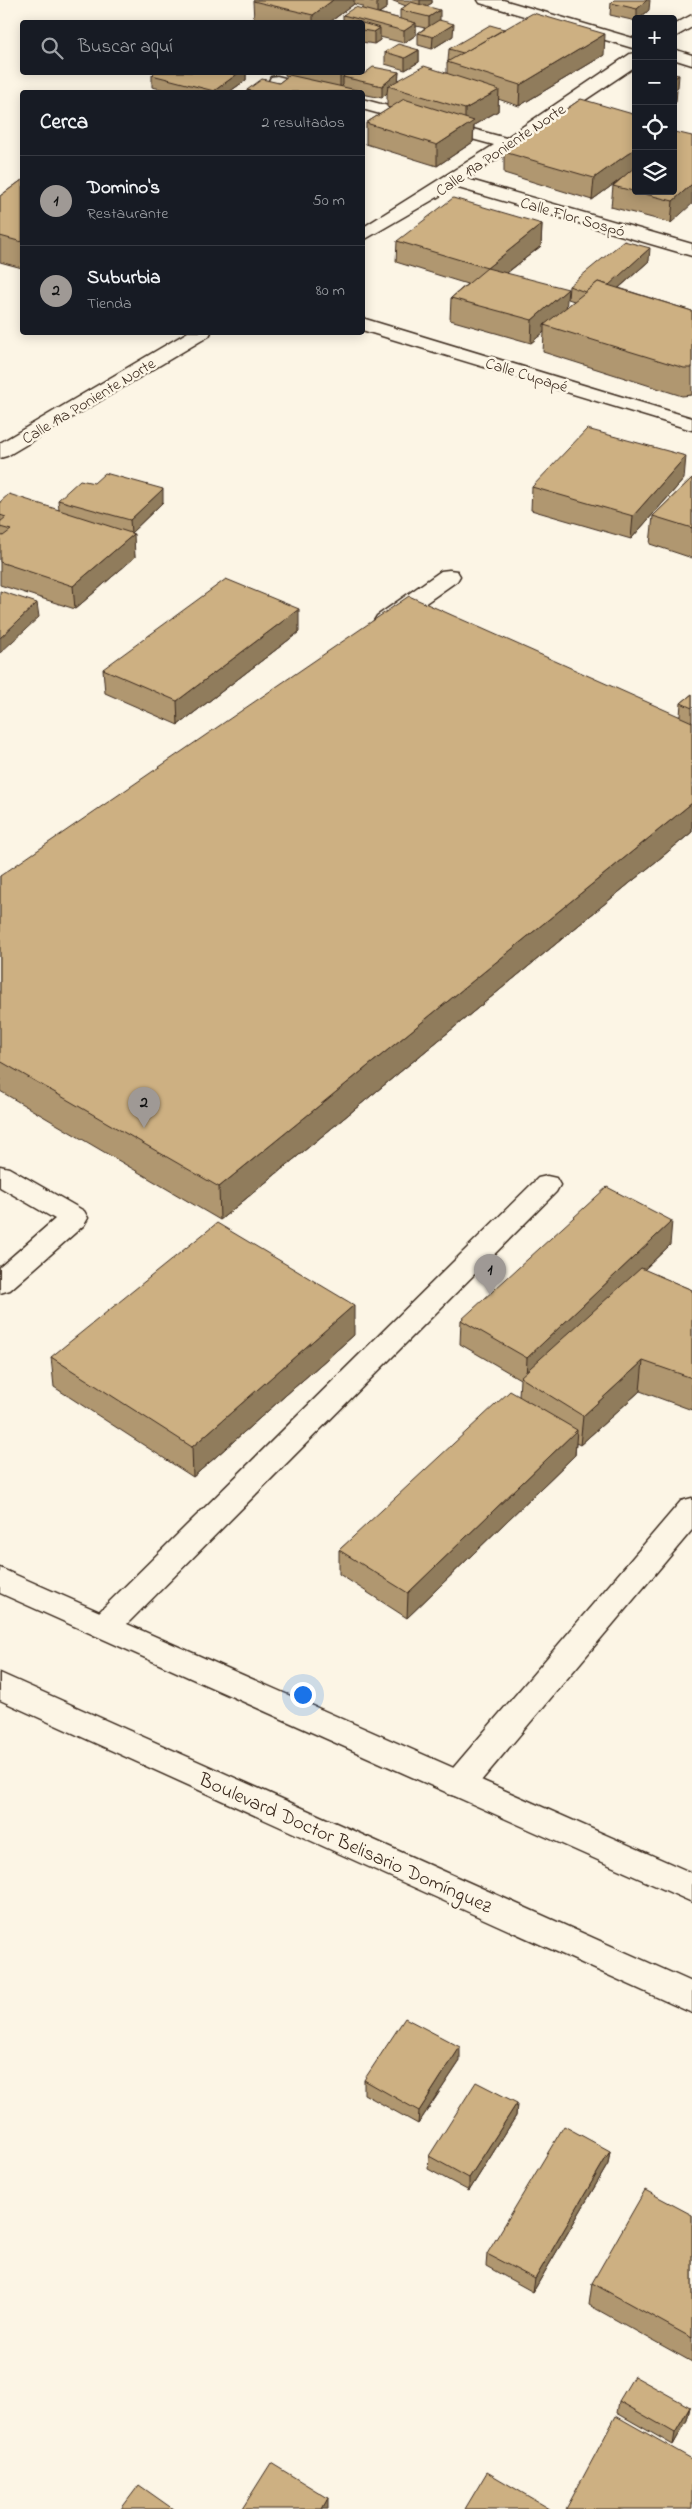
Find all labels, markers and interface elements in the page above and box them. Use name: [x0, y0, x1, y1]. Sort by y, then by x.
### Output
map controls: [632, 15, 677, 195]
button: +: [632, 15, 677, 60]
search box: [20, 20, 365, 75]
icon: search: [38, 34, 66, 62]
text: Buscar aquí: [78, 34, 173, 61]
button: −: [632, 60, 677, 105]
street label: Calle 19a Poniente Norte: [431, 98, 572, 203]
button: locate: [632, 105, 677, 150]
text: Cerca: [40, 108, 88, 138]
text: 2 resultados: [262, 111, 345, 135]
button: layers: [632, 150, 677, 195]
text: Domino's: [87, 175, 160, 202]
text: 1: [53, 189, 59, 213]
text: 50 m: [313, 189, 345, 213]
street label: Calle Flor Sospó: [517, 191, 628, 244]
text: Restaurante: [87, 202, 168, 226]
text: Suburbia: [87, 265, 160, 292]
text: 2: [52, 279, 60, 303]
text: 80 m: [316, 279, 345, 303]
text: Tienda: [87, 292, 132, 316]
street label: Calle 19a Poniente Norte: [18, 352, 161, 451]
street label: Calle Cupapé: [482, 352, 571, 400]
pin: 2: [128, 1087, 160, 1128]
pin: 1: [474, 1254, 506, 1295]
your location: [290, 1682, 316, 1708]
street label: Boulevard Doctor Belisario Domínguez: [192, 1766, 497, 1923]

